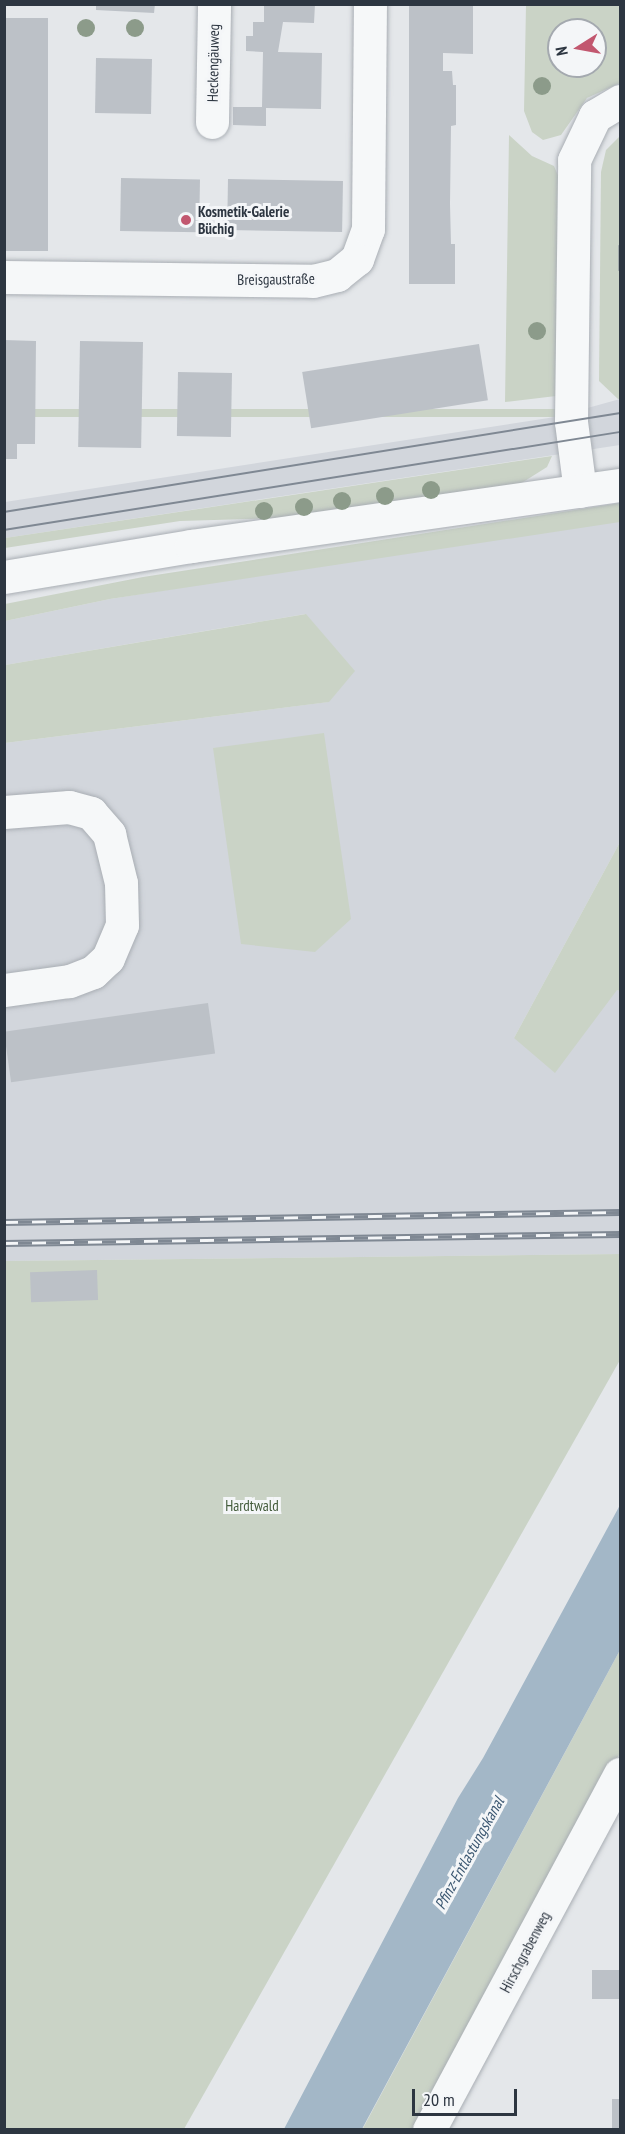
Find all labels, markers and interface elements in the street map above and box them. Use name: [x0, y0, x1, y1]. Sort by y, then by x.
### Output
north arrow: [547, 18, 607, 78]
street label: Heckengäuweg: [203, 24, 223, 102]
text: N: [551, 45, 572, 57]
place label: Kosmetik-Galerie Büchig: [198, 202, 289, 237]
marker: Kosmetik-Galerie Büchig: [179, 213, 193, 227]
street label: Breisgaustraße: [237, 269, 315, 289]
park label: Hardtwald: [225, 1497, 279, 1515]
water label: Pfinz-Entlastungskanal: [430, 1794, 508, 1912]
street label: Hirschgrabenweg: [496, 1908, 554, 1996]
scale bar: [415, 2077, 520, 2115]
text: 20 m: [423, 2088, 455, 2111]

